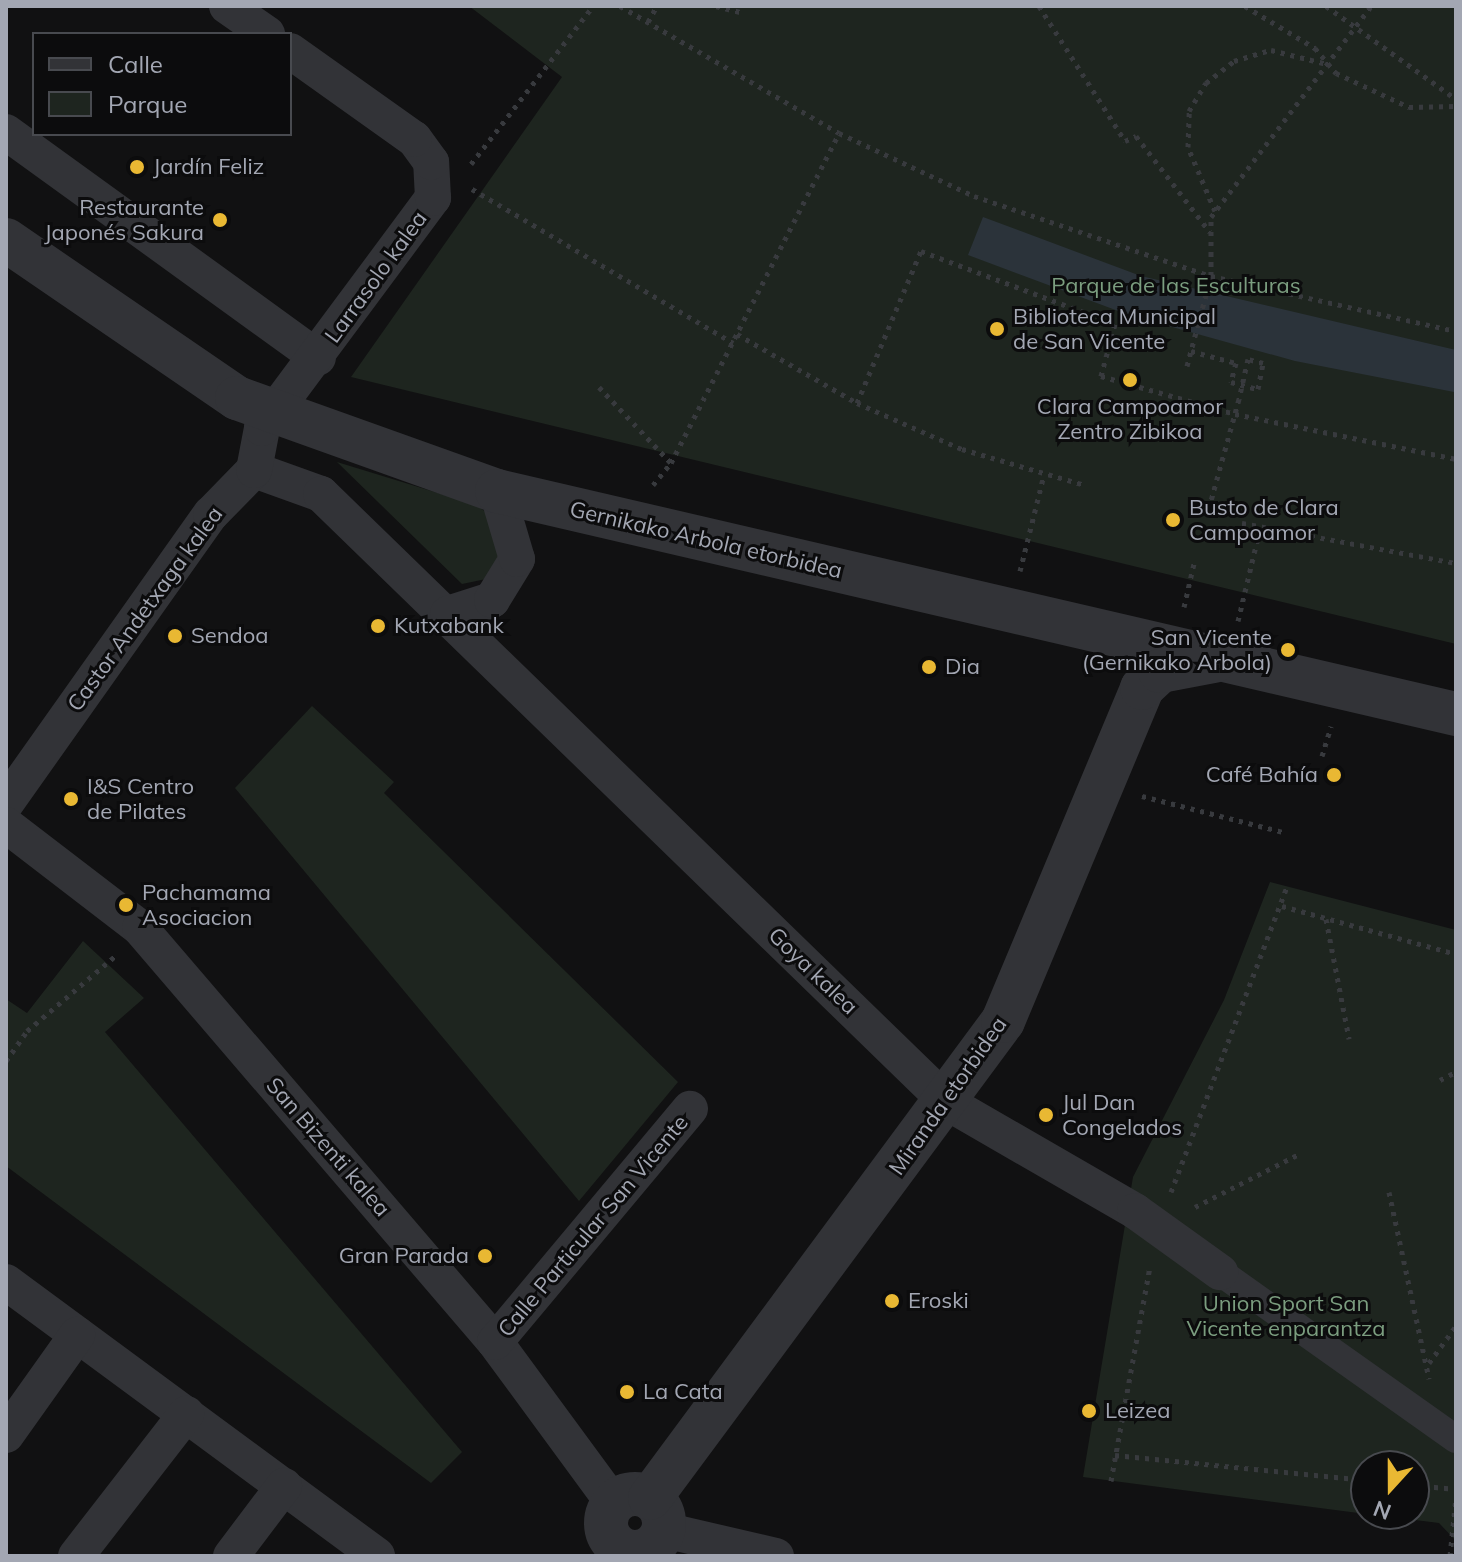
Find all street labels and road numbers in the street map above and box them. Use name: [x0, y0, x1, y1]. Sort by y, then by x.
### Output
street label: Larrasolo kalea: [319, 206, 433, 348]
street label: Gernikako Arbola etorbidea: [567, 496, 845, 584]
street label: Castor Andetxaga kalea: [62, 501, 228, 717]
street label: Goya kalea: [763, 922, 863, 1020]
street label: Miranda etorbidea: [884, 1012, 1012, 1180]
street label: San Bizenti kalea: [261, 1072, 395, 1222]
street label: Calle Particular San Vicente: [492, 1110, 694, 1342]

